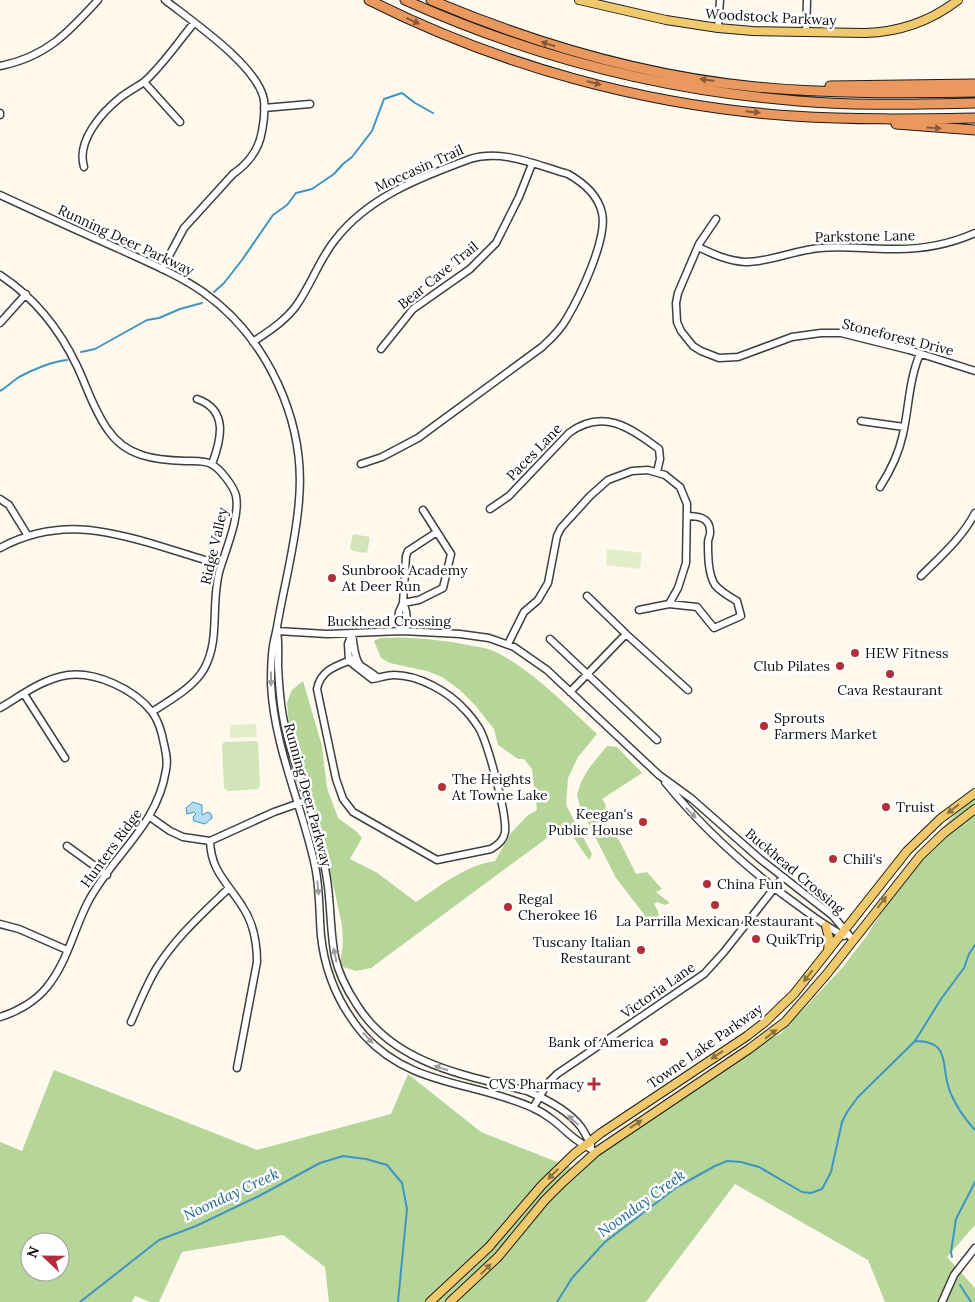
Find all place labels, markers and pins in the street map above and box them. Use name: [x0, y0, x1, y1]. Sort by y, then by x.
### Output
place label: Sunbrook Academy At Deer Run: [341, 561, 468, 595]
marker: Sunbrook Academy At Deer Run: [326, 572, 338, 584]
place label: HEW Fitness: [865, 644, 948, 662]
marker: HEW Fitness: [849, 647, 861, 659]
place label: Club Pilates: [753, 657, 830, 675]
marker: Club Pilates: [834, 660, 846, 672]
marker: Cava Restaurant: [884, 668, 896, 680]
place label: Cava Restaurant: [837, 681, 943, 699]
place label: Sprouts Farmers Market: [774, 709, 878, 743]
marker: Sprouts Farmers Market: [758, 720, 770, 732]
place label: The Heights At Towne Lake: [451, 770, 548, 804]
marker: The Heights At Towne Lake: [436, 781, 448, 793]
place label: Truist: [896, 798, 936, 816]
marker: Truist: [880, 801, 892, 813]
place label: Keegan's Public House: [548, 805, 633, 839]
marker: Keegan's Public House: [637, 816, 649, 828]
place label: Chili's: [843, 850, 882, 868]
marker: Chili's: [827, 853, 839, 865]
place label: China Fun: [717, 875, 783, 893]
marker: China Fun: [701, 878, 713, 890]
place label: Regal Cherokee 16: [518, 890, 597, 924]
marker: La Parrilla Mexican Restaurant: [709, 899, 721, 911]
marker: Regal Cherokee 16: [502, 901, 514, 913]
place label: La Parrilla Mexican Restaurant: [616, 912, 815, 930]
place label: QuikTrip: [766, 930, 824, 948]
place label: Tuscany Italian Restaurant: [533, 933, 632, 967]
marker: QuikTrip: [750, 933, 762, 945]
marker: Tuscany Italian Restaurant: [635, 944, 647, 956]
place label: Bank of America: [548, 1033, 654, 1051]
marker: Bank of America: [658, 1036, 670, 1048]
place label: CVS Pharmacy: [489, 1075, 585, 1093]
marker: CVS Pharmacy: [588, 1078, 600, 1090]

